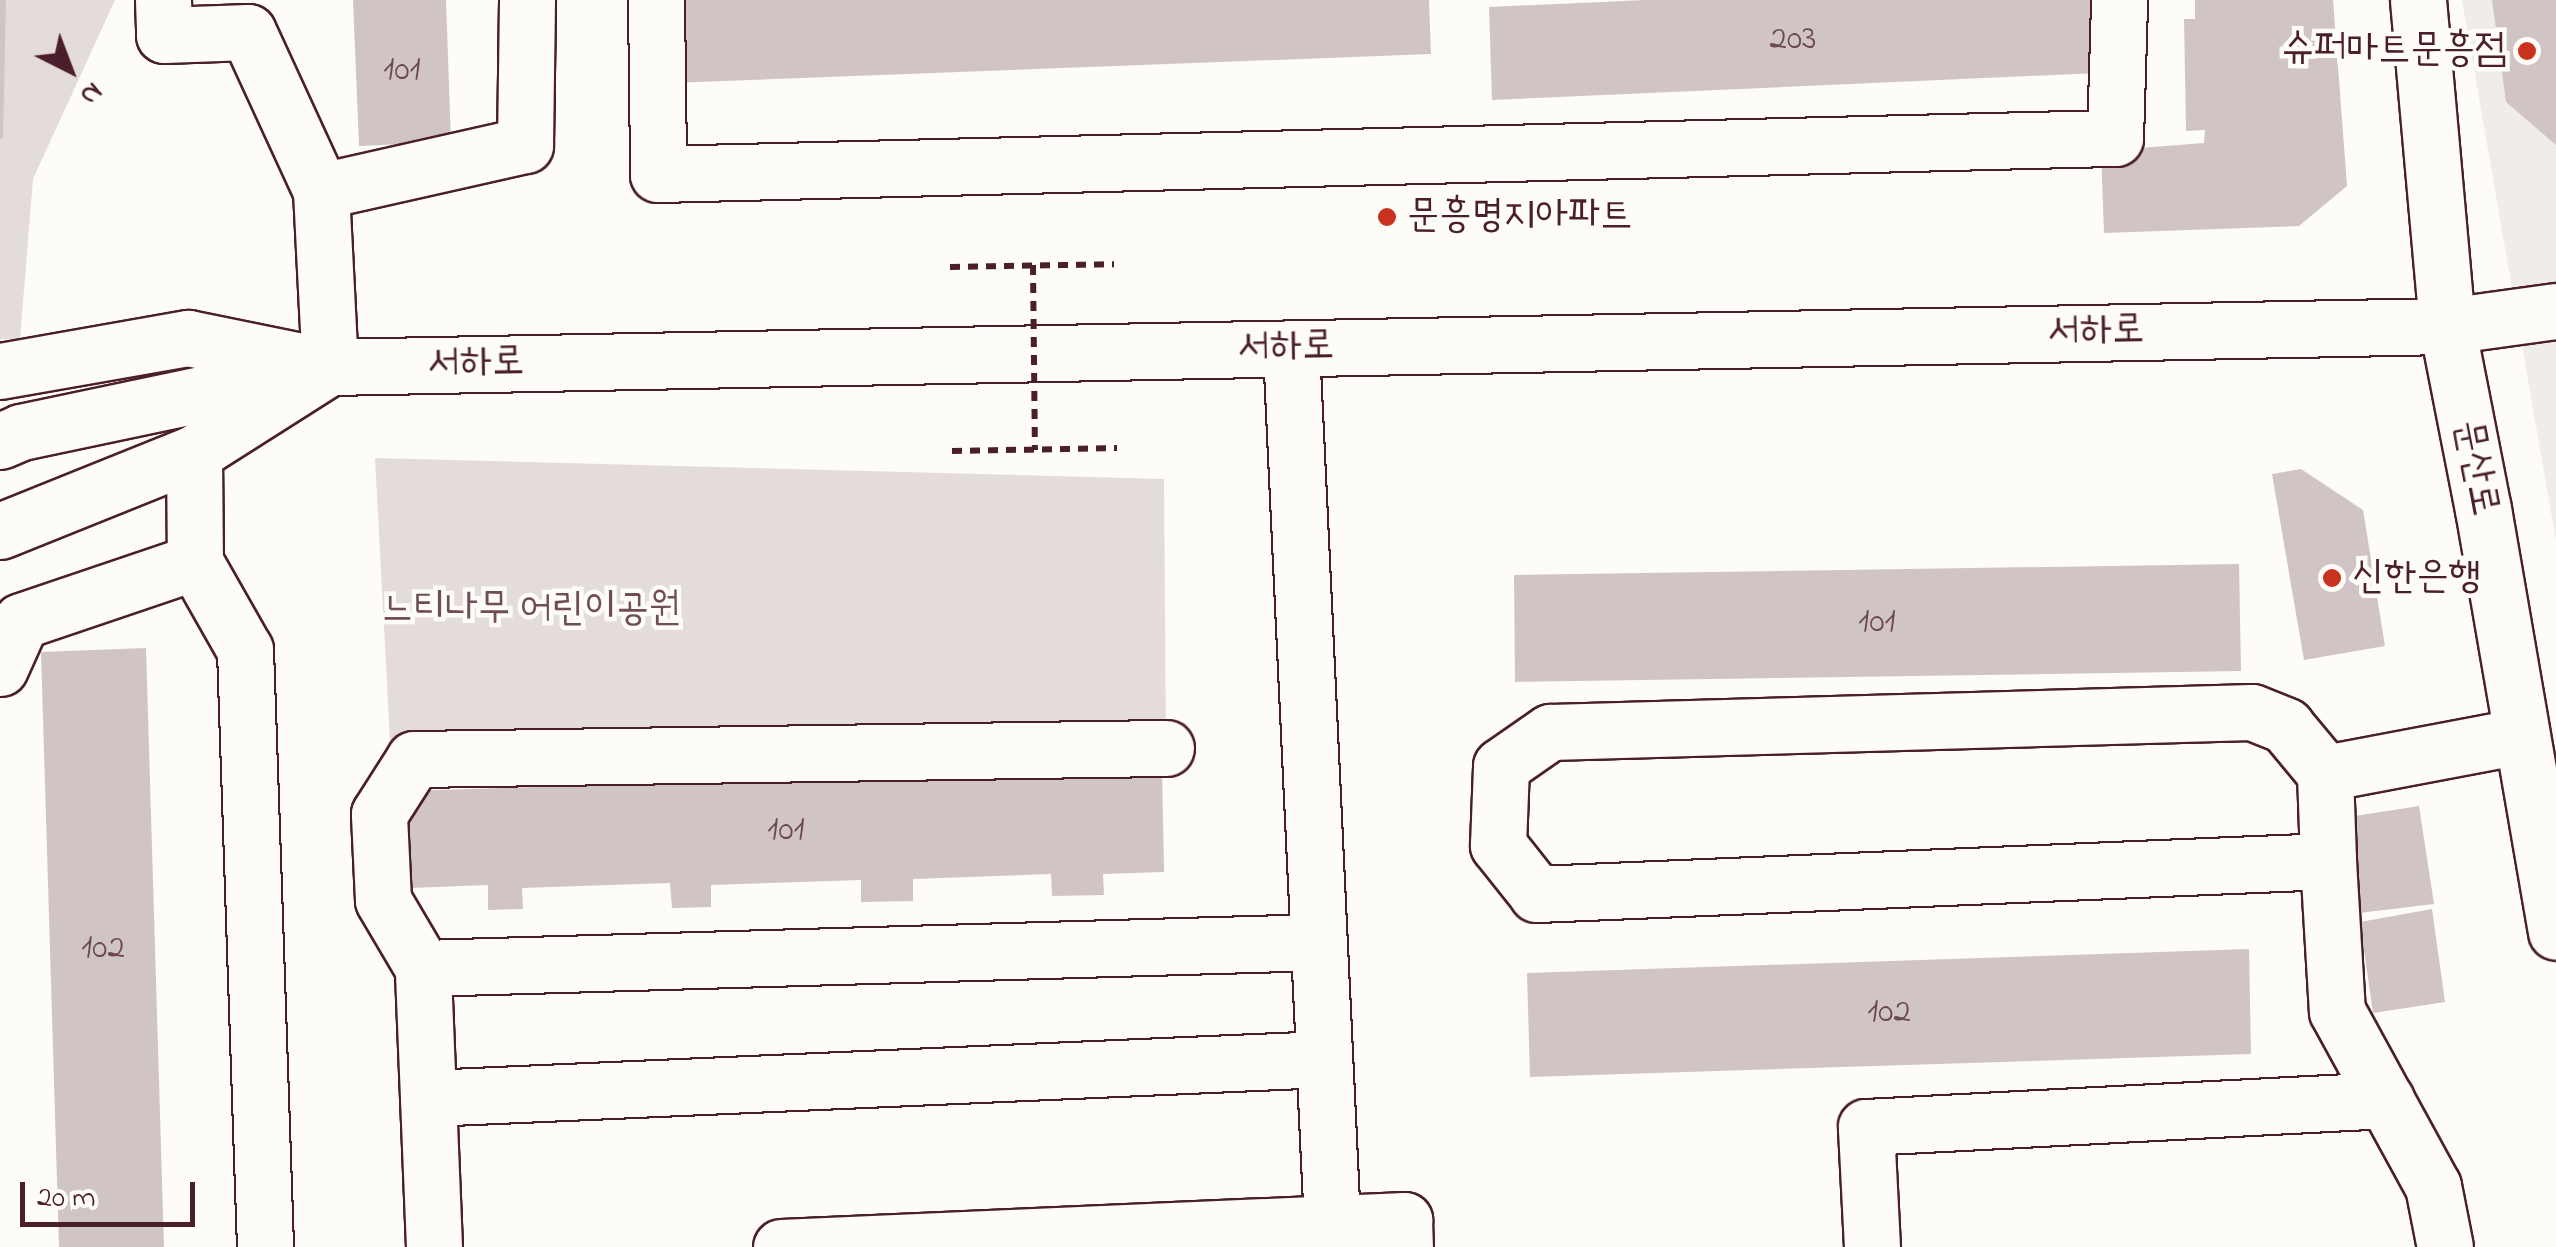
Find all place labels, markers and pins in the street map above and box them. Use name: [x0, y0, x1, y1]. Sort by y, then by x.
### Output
place label: 슈퍼마트문흥점: [2282, 27, 2507, 75]
marker: 슈퍼마트문흥점: [2516, 40, 2538, 62]
place label: 문흥명지아파트: [1407, 193, 1632, 241]
marker: 문흥명지아파트: [1376, 206, 1398, 228]
place label: 신한은행: [2352, 554, 2481, 602]
marker: 신한은행: [2321, 567, 2343, 589]

